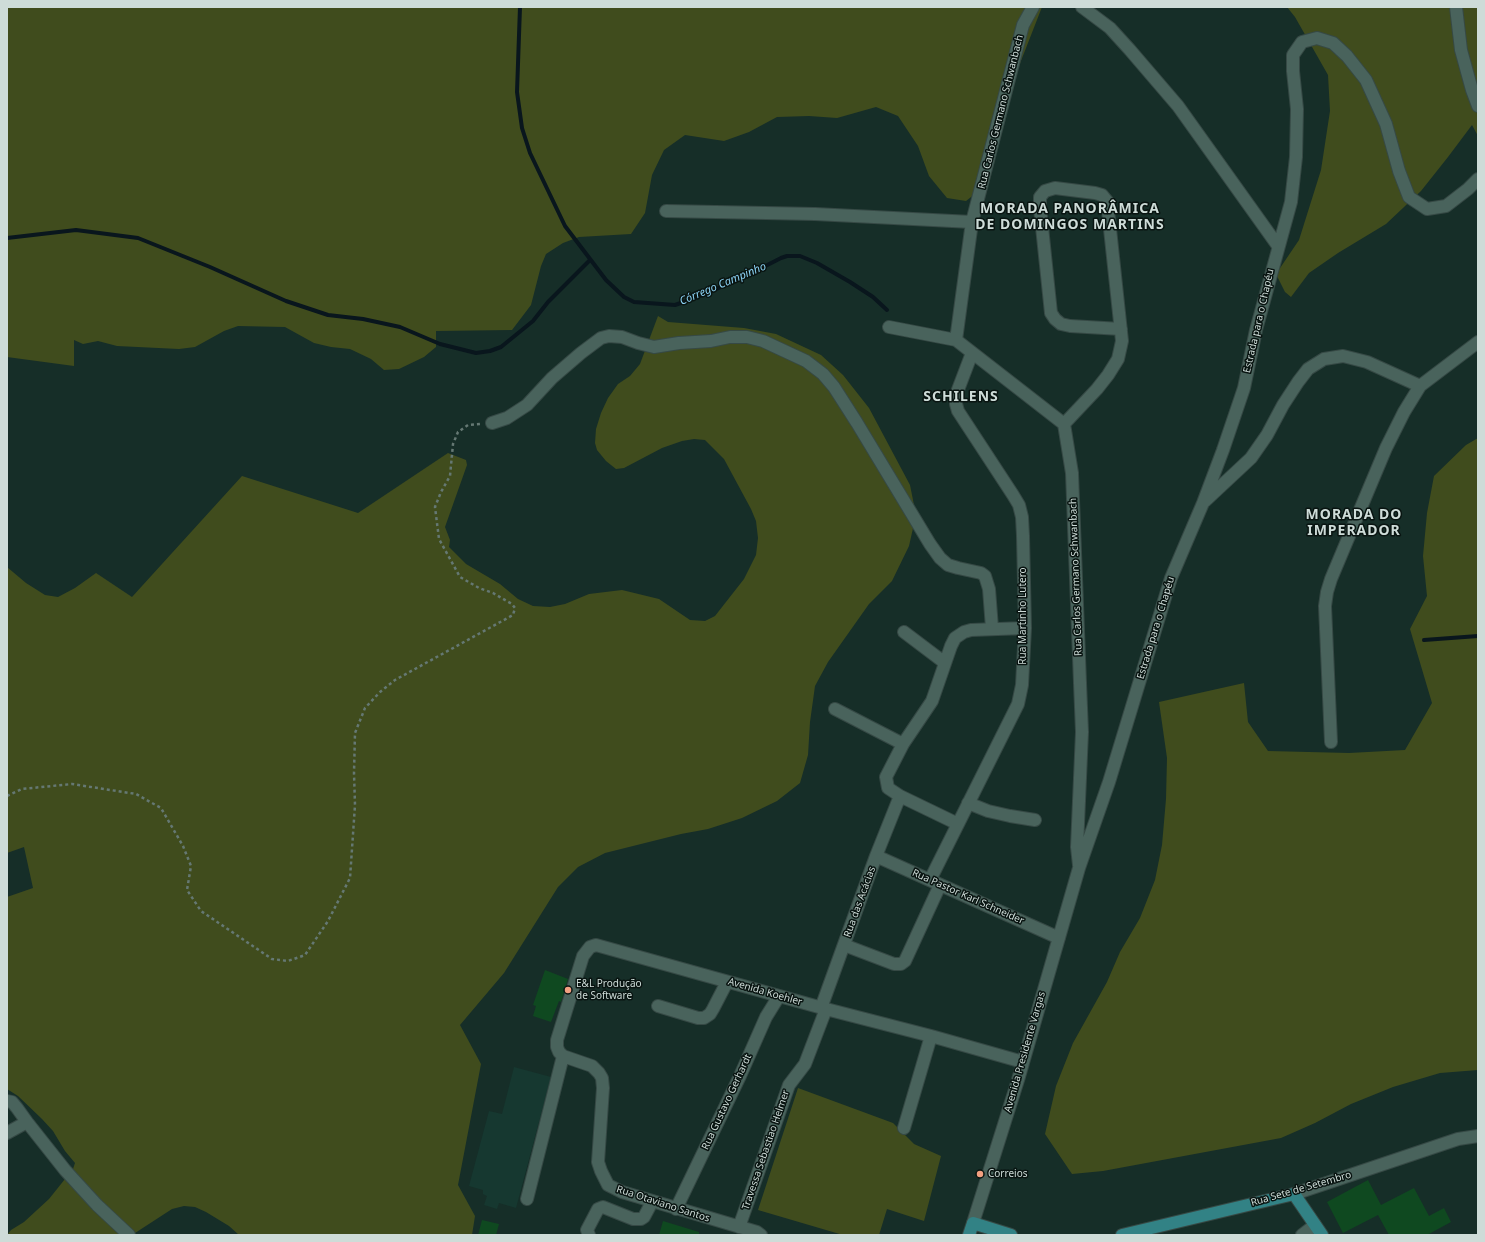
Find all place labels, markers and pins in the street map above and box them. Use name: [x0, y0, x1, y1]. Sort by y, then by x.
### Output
place label: E&L Produção de Software: [576, 978, 642, 1002]
marker: E&L Produção de Software: [563, 985, 573, 995]
place label: Correios: [988, 1168, 1027, 1180]
marker: Correios: [975, 1169, 985, 1179]

